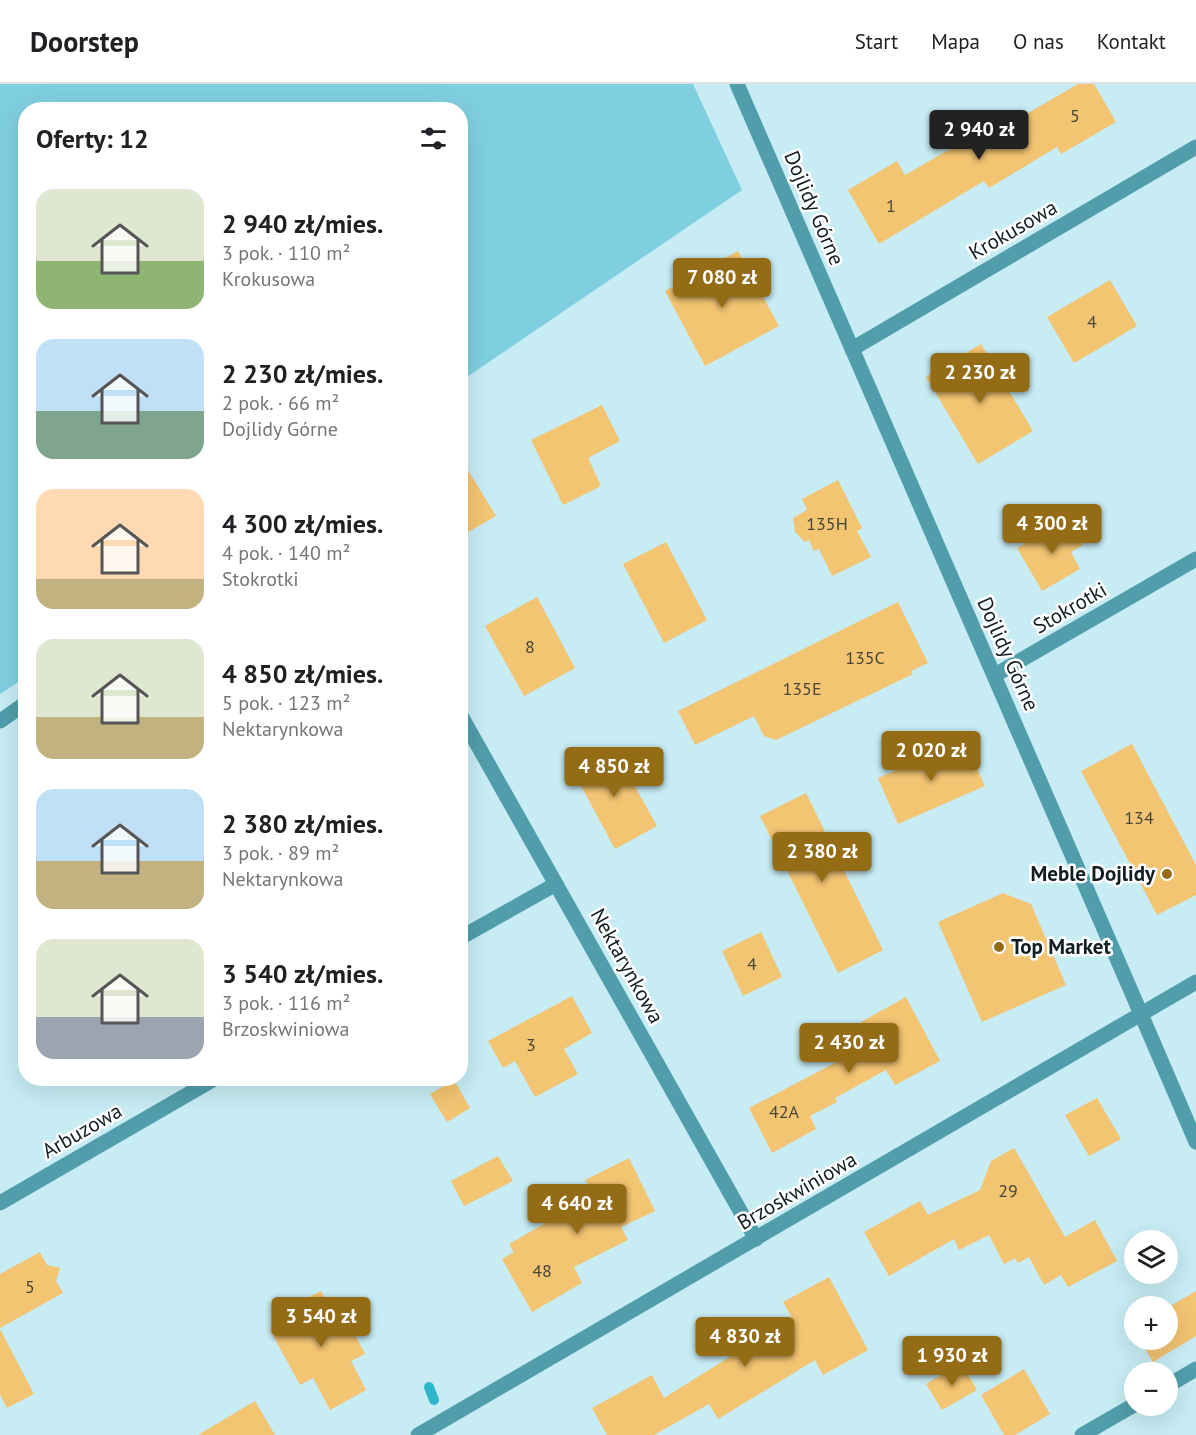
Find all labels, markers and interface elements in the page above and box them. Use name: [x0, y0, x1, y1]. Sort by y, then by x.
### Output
text: Doorstep: [30, 23, 139, 60]
text: Start: [855, 28, 898, 55]
text: Mapa: [931, 28, 980, 55]
text: O nas: [1013, 28, 1064, 55]
text: Kontakt: [1097, 28, 1166, 55]
house number: 5: [1070, 104, 1080, 127]
pin: 2 940 zł: [917, 110, 1041, 161]
text: 2 940 zł: [943, 116, 1015, 142]
text: Oferty: 12: [36, 122, 149, 155]
icon: filters: [417, 122, 450, 155]
street label: Dojlidy Górne: [778, 147, 851, 269]
street label: Krokusowa: [964, 193, 1062, 266]
house number: 1: [886, 194, 896, 217]
text: 2 940 zł/mies.: [222, 207, 383, 240]
icon: home: [84, 213, 156, 285]
text: 3 pok. · 110 m²: [222, 240, 350, 266]
pin: 7 080 zł: [660, 258, 784, 309]
text: 7 080 zł: [687, 264, 757, 290]
text: Krokusowa: [222, 266, 315, 292]
house number: 4: [1087, 310, 1097, 333]
pin: 2 230 zł: [918, 353, 1042, 404]
text: 2 230 zł/mies.: [222, 357, 383, 390]
text: 2 230 zł: [944, 359, 1016, 385]
icon: home: [84, 363, 156, 435]
text: 2 pok. · 66 m²: [222, 390, 339, 416]
text: Dojlidy Górne: [222, 416, 338, 442]
pin: 4 300 zł: [990, 504, 1114, 555]
text: 4 300 zł/mies.: [222, 507, 383, 540]
text: 4 300 zł: [1016, 510, 1088, 536]
house number: 135H: [806, 512, 848, 535]
icon: home: [84, 513, 156, 585]
text: 4 pok. · 140 m²: [222, 540, 350, 566]
text: Stokrotki: [222, 566, 299, 592]
street label: Stokrotki: [1028, 576, 1111, 639]
street label: Dojlidy Górne: [971, 593, 1046, 715]
house number: 8: [525, 635, 535, 658]
house number: 135C: [845, 646, 885, 669]
text: 4 850 zł/mies.: [222, 657, 383, 690]
icon: home: [84, 663, 156, 735]
house number: 135E: [782, 677, 822, 700]
text: 5 pok. · 123 m²: [222, 690, 350, 716]
text: Nektarynkowa: [222, 716, 343, 742]
pin: 2 020 zł: [869, 731, 993, 782]
text: 2 020 zł: [895, 737, 967, 763]
pin: 4 850 zł: [552, 747, 676, 798]
text: 4 850 zł: [578, 753, 650, 779]
house number: 134: [1124, 806, 1154, 829]
text: 2 380 zł/mies.: [222, 807, 383, 840]
icon: home: [84, 813, 156, 885]
pin: 2 380 zł: [760, 832, 884, 883]
text: 2 380 zł: [786, 838, 858, 864]
text: 3 pok. · 89 m²: [222, 840, 339, 866]
place label: Meble Dojlidy: [1030, 860, 1156, 887]
text: Nektarynkowa: [222, 866, 343, 892]
marker: Meble Dojlidy: [1160, 867, 1174, 881]
street label: Nektarynkowa: [585, 903, 670, 1028]
place label: Top Market: [1011, 933, 1111, 960]
marker: Top Market: [992, 940, 1006, 954]
house number: 4: [747, 952, 757, 975]
text: 3 540 zł/mies.: [222, 957, 383, 990]
icon: home: [84, 963, 156, 1035]
text: 3 pok. · 116 m²: [222, 990, 350, 1016]
text: Brzoskwiniowa: [222, 1016, 349, 1042]
pin: 2 430 zł: [787, 1023, 911, 1074]
text: 2 430 zł: [813, 1029, 885, 1055]
house number: 3: [526, 1033, 536, 1056]
street label: Arbuzowa: [37, 1097, 127, 1164]
house number: 42A: [769, 1100, 800, 1123]
street label: Brzoskwiniowa: [732, 1145, 861, 1236]
house number: 29: [998, 1179, 1018, 1202]
pin: 4 640 zł: [515, 1184, 639, 1235]
text: 4 640 zł: [541, 1190, 613, 1216]
map controls: [1124, 1230, 1178, 1416]
button: layers: [1124, 1230, 1178, 1284]
house number: 48: [532, 1259, 552, 1282]
house number: 5: [25, 1275, 35, 1298]
button: +: [1124, 1296, 1178, 1350]
pin: 3 540 zł: [259, 1297, 383, 1348]
text: 3 540 zł: [285, 1303, 357, 1329]
pin: 4 830 zł: [683, 1317, 807, 1368]
text: 4 830 zł: [709, 1323, 781, 1349]
pin: 1 930 zł: [890, 1336, 1014, 1387]
text: 1 930 zł: [916, 1342, 988, 1368]
button: −: [1124, 1362, 1178, 1416]

